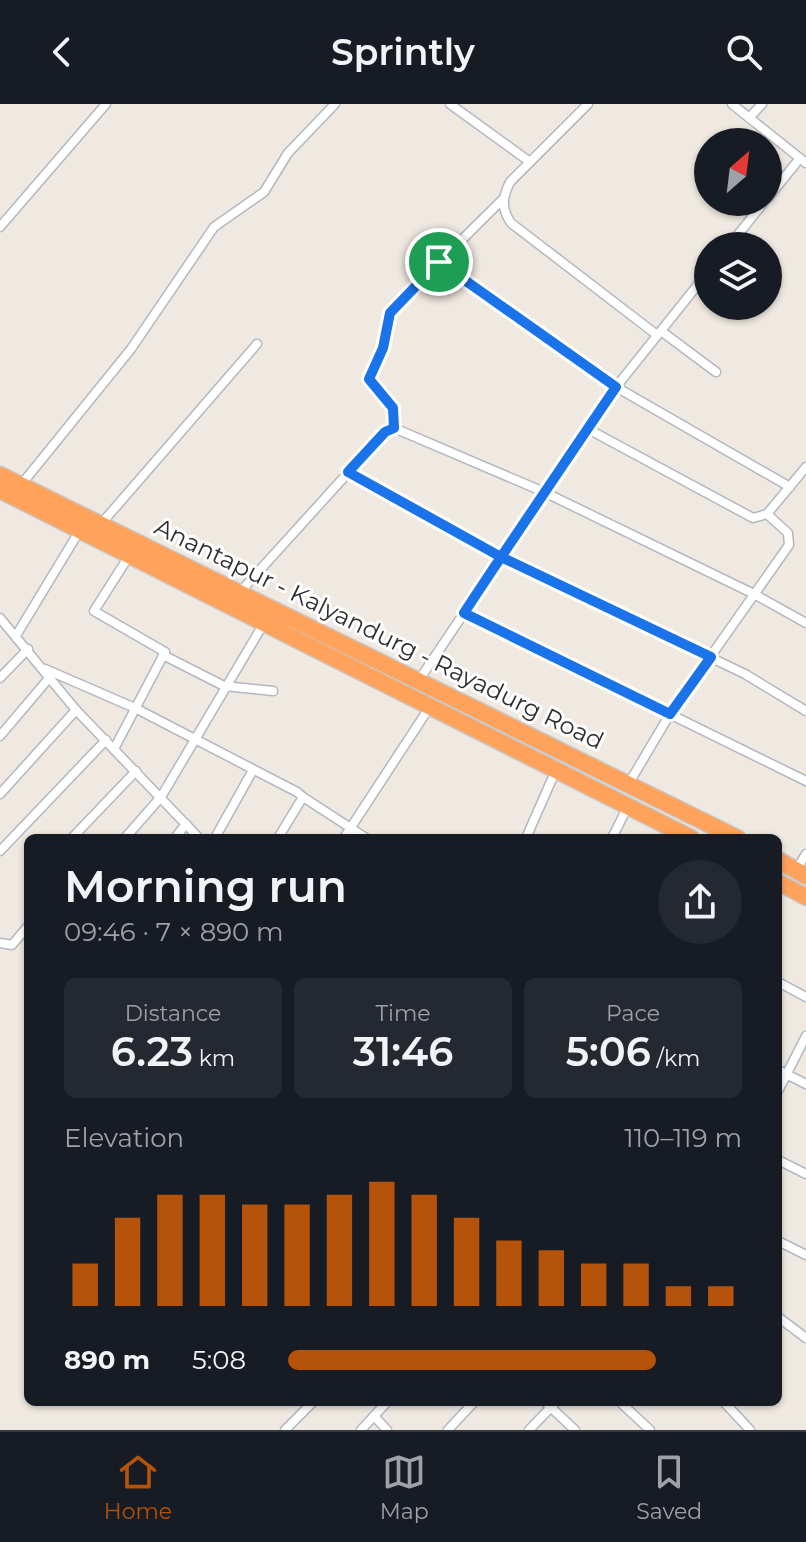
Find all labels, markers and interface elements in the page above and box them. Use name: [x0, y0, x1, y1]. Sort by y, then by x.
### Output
icon: back: [40, 30, 84, 74]
text: Sprintly: [331, 30, 475, 74]
icon: search: [722, 30, 766, 74]
north arrow: [694, 128, 782, 216]
map controls: [694, 128, 782, 320]
pin: [405, 228, 473, 296]
button: layers: [694, 232, 782, 320]
icon: arrive: [417, 240, 461, 284]
street label: Anantapur - Kalyandurg - Rayadurg Road: [150, 512, 608, 755]
text: Morning run: [64, 859, 347, 913]
button: share: [658, 860, 742, 944]
text: 09:46 · 7 × 890 m: [64, 916, 284, 948]
text: Distance: [125, 1000, 221, 1027]
text: Time: [375, 1000, 431, 1027]
text: Pace: [606, 1000, 660, 1027]
text: 6.23: [111, 1027, 193, 1076]
text: 31:46: [353, 1027, 453, 1076]
text: 5:06: [566, 1027, 651, 1076]
text: km: [193, 1045, 235, 1072]
text: /km: [651, 1045, 700, 1072]
text: Elevation: [64, 1122, 184, 1154]
text: 110–119 m: [624, 1122, 742, 1154]
text: 890 m: [64, 1344, 150, 1376]
text: 5:08: [192, 1344, 246, 1376]
tab: Home: [104, 1450, 172, 1525]
tab: Map: [380, 1450, 429, 1525]
tab: Saved: [636, 1450, 702, 1525]

